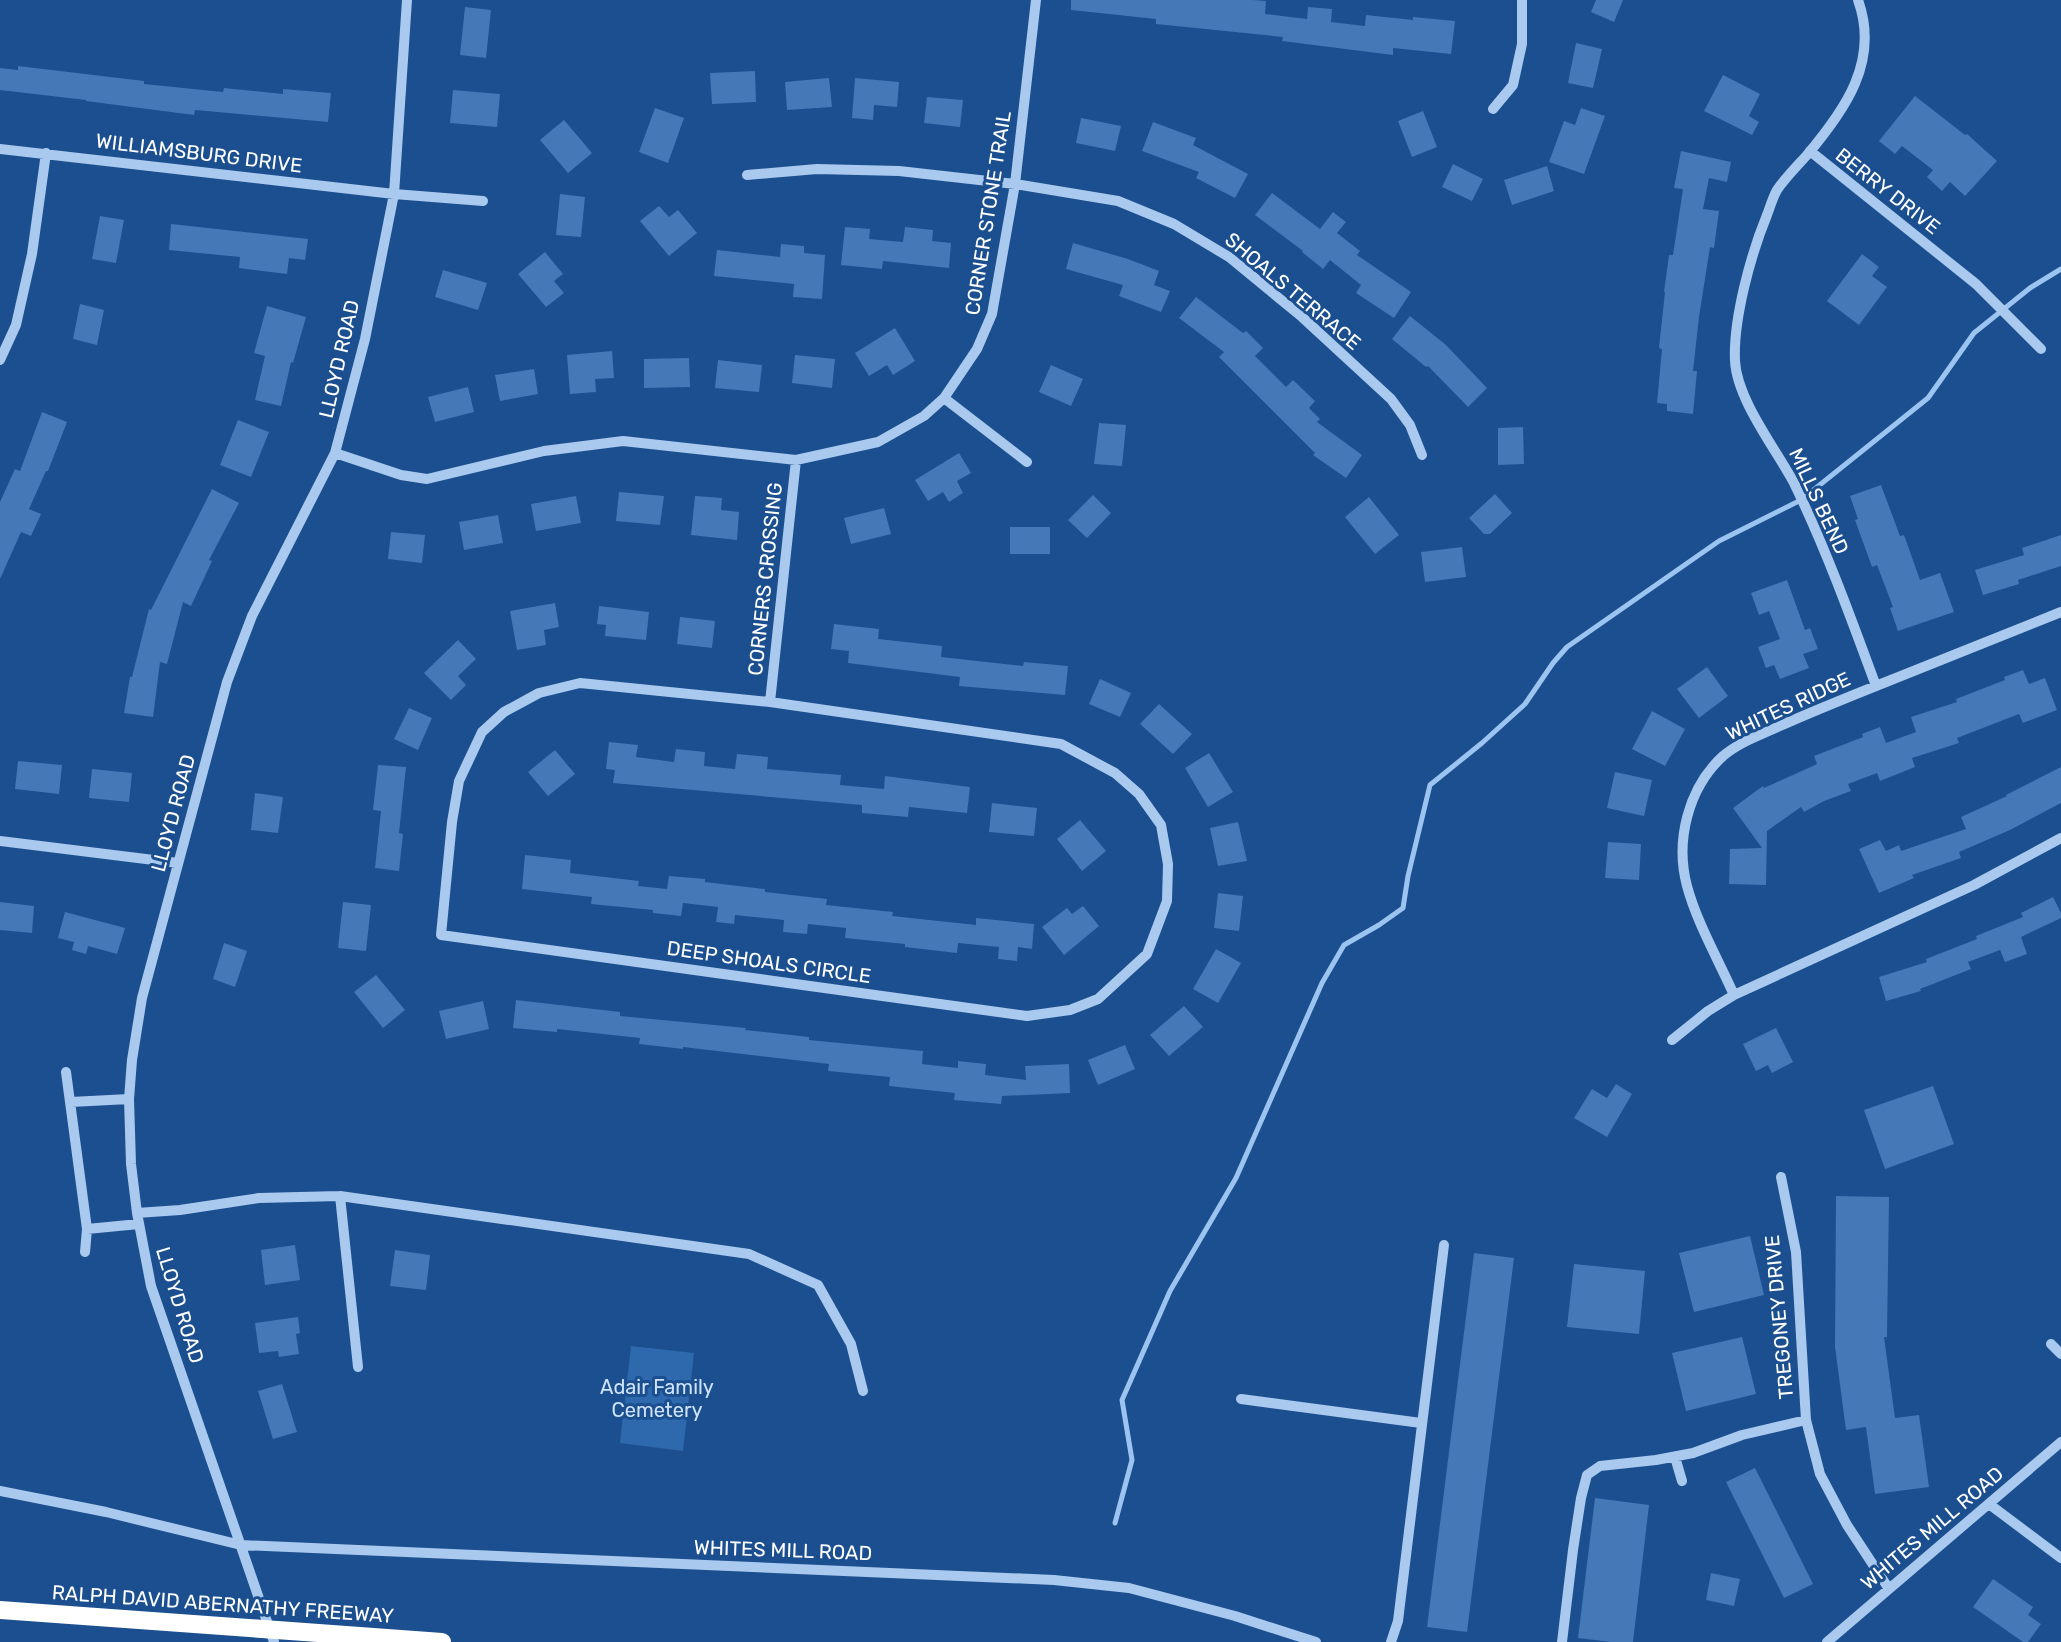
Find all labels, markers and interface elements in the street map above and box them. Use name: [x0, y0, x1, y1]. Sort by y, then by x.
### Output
street label: CORNER STONE TRAIL: [960, 109, 1016, 317]
street label: WILLIAMSBURG DRIVE: [94, 128, 304, 178]
street label: BERRY DRIVE: [1831, 143, 1945, 239]
street label: SHOALS TERRACE: [1220, 227, 1366, 355]
street label: LLOYD ROAD: [314, 298, 364, 420]
street label: MILLS BEND: [1784, 444, 1854, 558]
street label: CORNERS CROSSING: [743, 481, 787, 677]
street label: WHITES RIDGE: [1722, 667, 1854, 745]
street label: LLOYD ROAD: [146, 752, 200, 874]
street label: DEEP SHOALS CIRCLE: [665, 936, 873, 988]
street label: TREGONEY DRIVE: [1760, 1234, 1798, 1400]
street label: LLOYD ROAD: [151, 1244, 209, 1366]
park label: Adair Family Cemetery: [600, 1375, 714, 1422]
street label: WHITES MILL ROAD: [1856, 1461, 2008, 1595]
street label: WHITES MILL ROAD: [693, 1535, 873, 1565]
street label: RALPH DAVID ABERNATHY FREEWAY: [51, 1580, 395, 1628]

